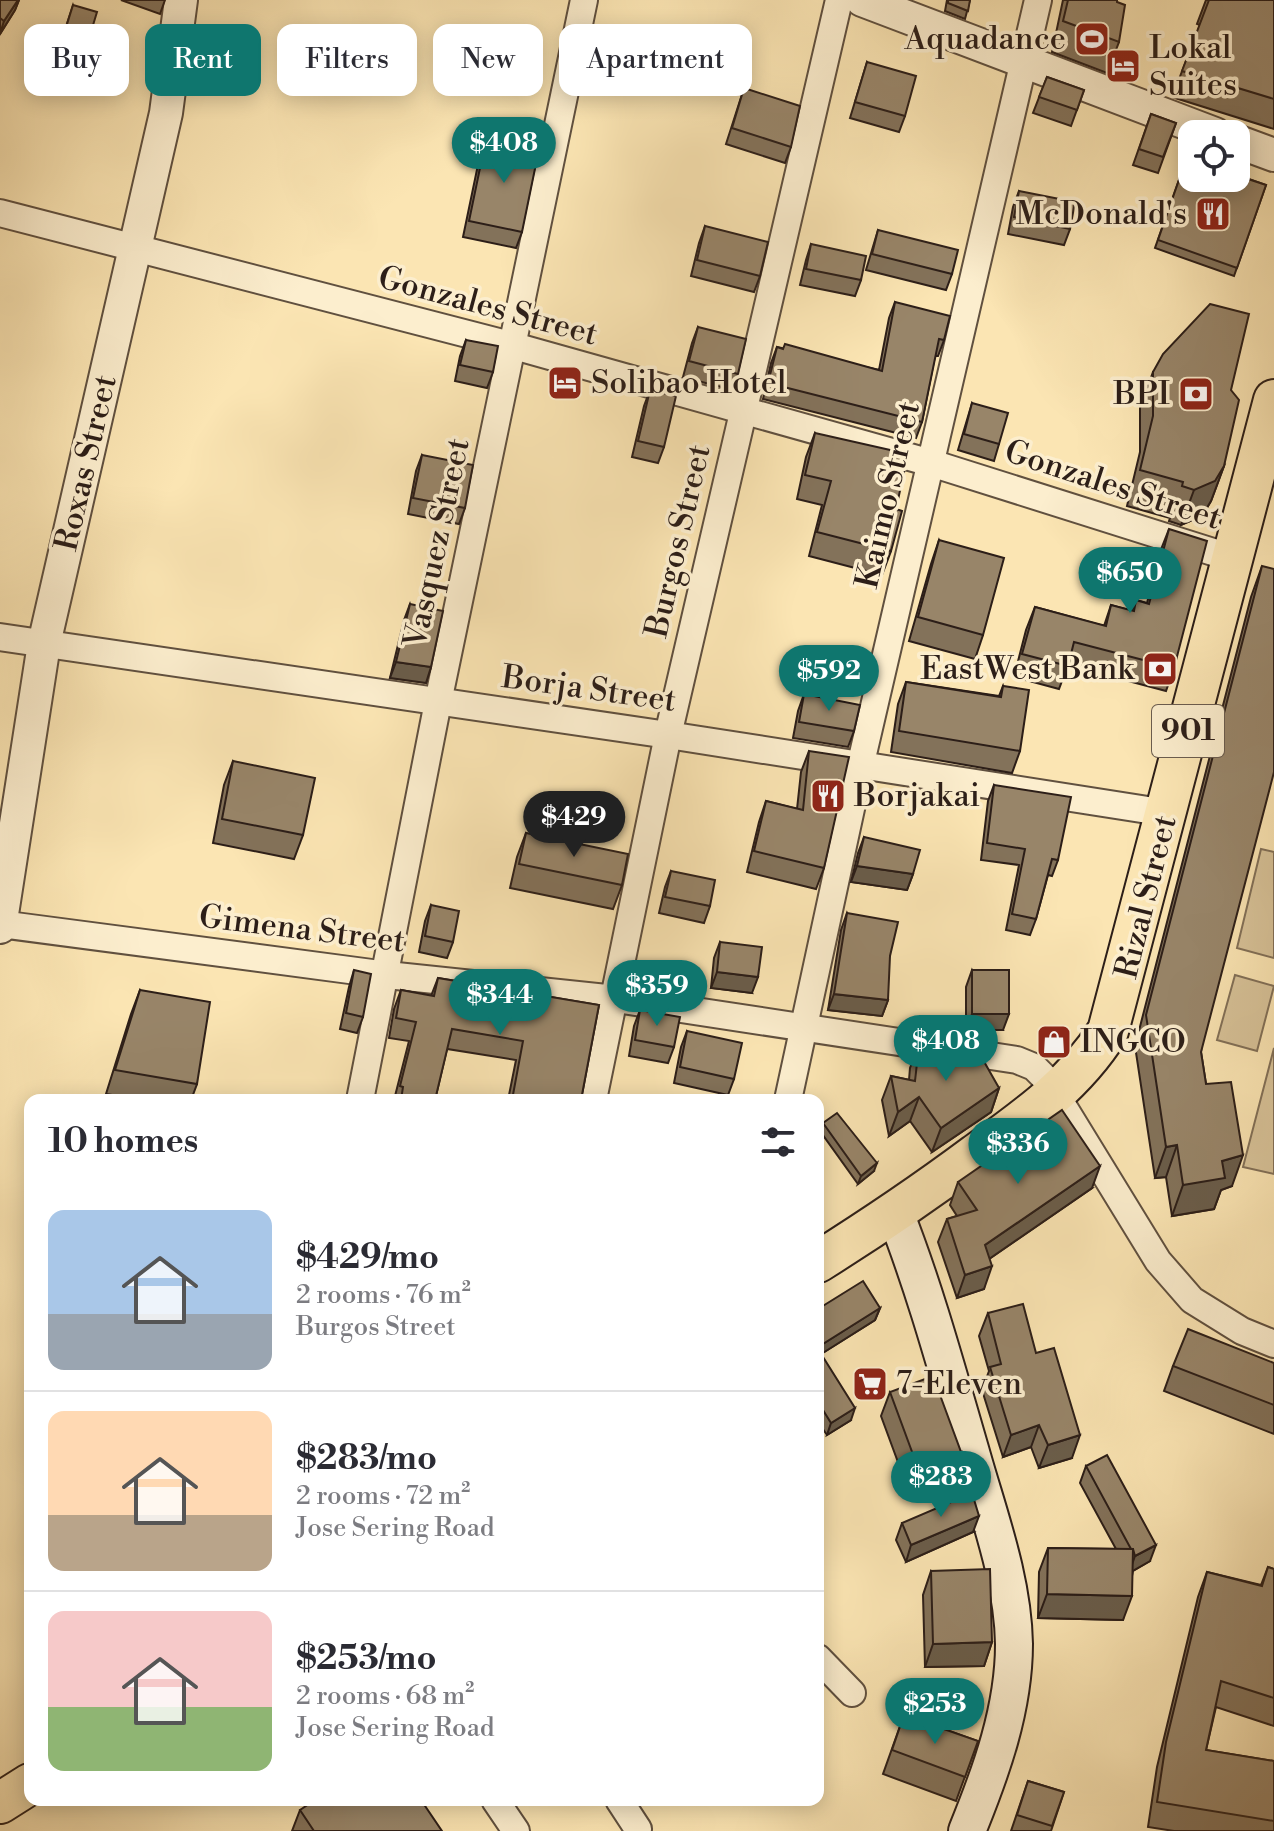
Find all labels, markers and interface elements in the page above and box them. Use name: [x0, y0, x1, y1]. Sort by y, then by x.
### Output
place label: Aquadance: [904, 19, 1066, 59]
sports icon: Aquadance: [1073, 20, 1111, 58]
chip: Buy: [24, 24, 129, 96]
chip: Rent: [145, 24, 261, 96]
chip: Filters: [277, 24, 417, 96]
chip: New: [433, 24, 543, 96]
chip: Apartment: [559, 24, 752, 96]
place label: Lokal Suites: [1149, 28, 1237, 105]
hotel icon: Lokal Suites: [1104, 47, 1142, 85]
pin: $408: [457, 117, 551, 185]
map controls: [1178, 120, 1250, 192]
button: locate: [1178, 120, 1250, 192]
text: $408: [470, 127, 538, 159]
place label: McDonald's: [1016, 194, 1187, 234]
restaurant icon: McDonald's: [1194, 195, 1232, 233]
street label: Gonzales Street: [374, 258, 602, 354]
place label: Solibao Hotel: [591, 363, 787, 403]
hotel icon: Solibao Hotel: [546, 364, 584, 402]
street label: Roxas Street: [46, 371, 126, 555]
place label: BPI: [1112, 374, 1170, 414]
bank icon: BPI: [1177, 375, 1215, 413]
street label: Kaimo Street: [847, 398, 929, 592]
street label: Gonzales Street: [1000, 431, 1226, 539]
street label: Vasquez Street: [395, 434, 479, 653]
street label: Burgos Street: [636, 441, 720, 642]
pin: $650: [1083, 547, 1177, 615]
text: $650: [1097, 557, 1163, 589]
pin: $592: [782, 645, 876, 713]
place label: EastWest Bank: [920, 649, 1136, 689]
bank icon: EastWest Bank: [1141, 650, 1179, 688]
text: $592: [797, 655, 861, 687]
street label: Borja Street: [498, 657, 679, 721]
road number: 901: [1152, 705, 1224, 757]
place label: Borjakai: [853, 776, 980, 816]
restaurant icon: Borjakai: [809, 777, 847, 815]
pin: $429: [527, 791, 621, 859]
text: $429: [541, 801, 607, 833]
street label: Rizal Street: [1106, 811, 1186, 983]
street label: Gimena Street: [197, 897, 407, 961]
pin: $359: [610, 960, 704, 1028]
pin: $344: [453, 969, 547, 1037]
text: $359: [625, 970, 689, 1002]
text: $344: [467, 979, 533, 1011]
pin: $408: [899, 1015, 993, 1083]
place label: INGCO: [1080, 1022, 1186, 1062]
shop icon: INGCO: [1035, 1023, 1073, 1061]
text: $408: [912, 1025, 980, 1057]
pin: $336: [971, 1118, 1065, 1186]
icon: filters: [756, 1120, 800, 1164]
text: 10 homes: [48, 1121, 198, 1163]
text: $336: [986, 1128, 1050, 1160]
text: $429/mo: [296, 1237, 439, 1279]
icon: home: [112, 1242, 208, 1338]
text: 2 rooms · 76 m²: [296, 1279, 471, 1311]
text: Burgos Street: [296, 1311, 456, 1343]
place label: 7-Eleven: [896, 1364, 1022, 1404]
supermarket icon: 7-Eleven: [851, 1365, 889, 1403]
text: $283/mo: [296, 1438, 437, 1480]
icon: home: [112, 1443, 208, 1539]
pin: $283: [894, 1451, 988, 1519]
text: $283: [909, 1461, 973, 1493]
text: 2 rooms · 72 m²: [296, 1480, 470, 1512]
text: Jose Sering Road: [296, 1512, 495, 1544]
text: $253/mo: [296, 1638, 436, 1680]
icon: home: [112, 1643, 208, 1739]
pin: $253: [888, 1678, 982, 1746]
text: 2 rooms · 68 m²: [296, 1680, 474, 1712]
text: $253: [903, 1688, 967, 1720]
text: Jose Sering Road: [296, 1712, 495, 1744]

